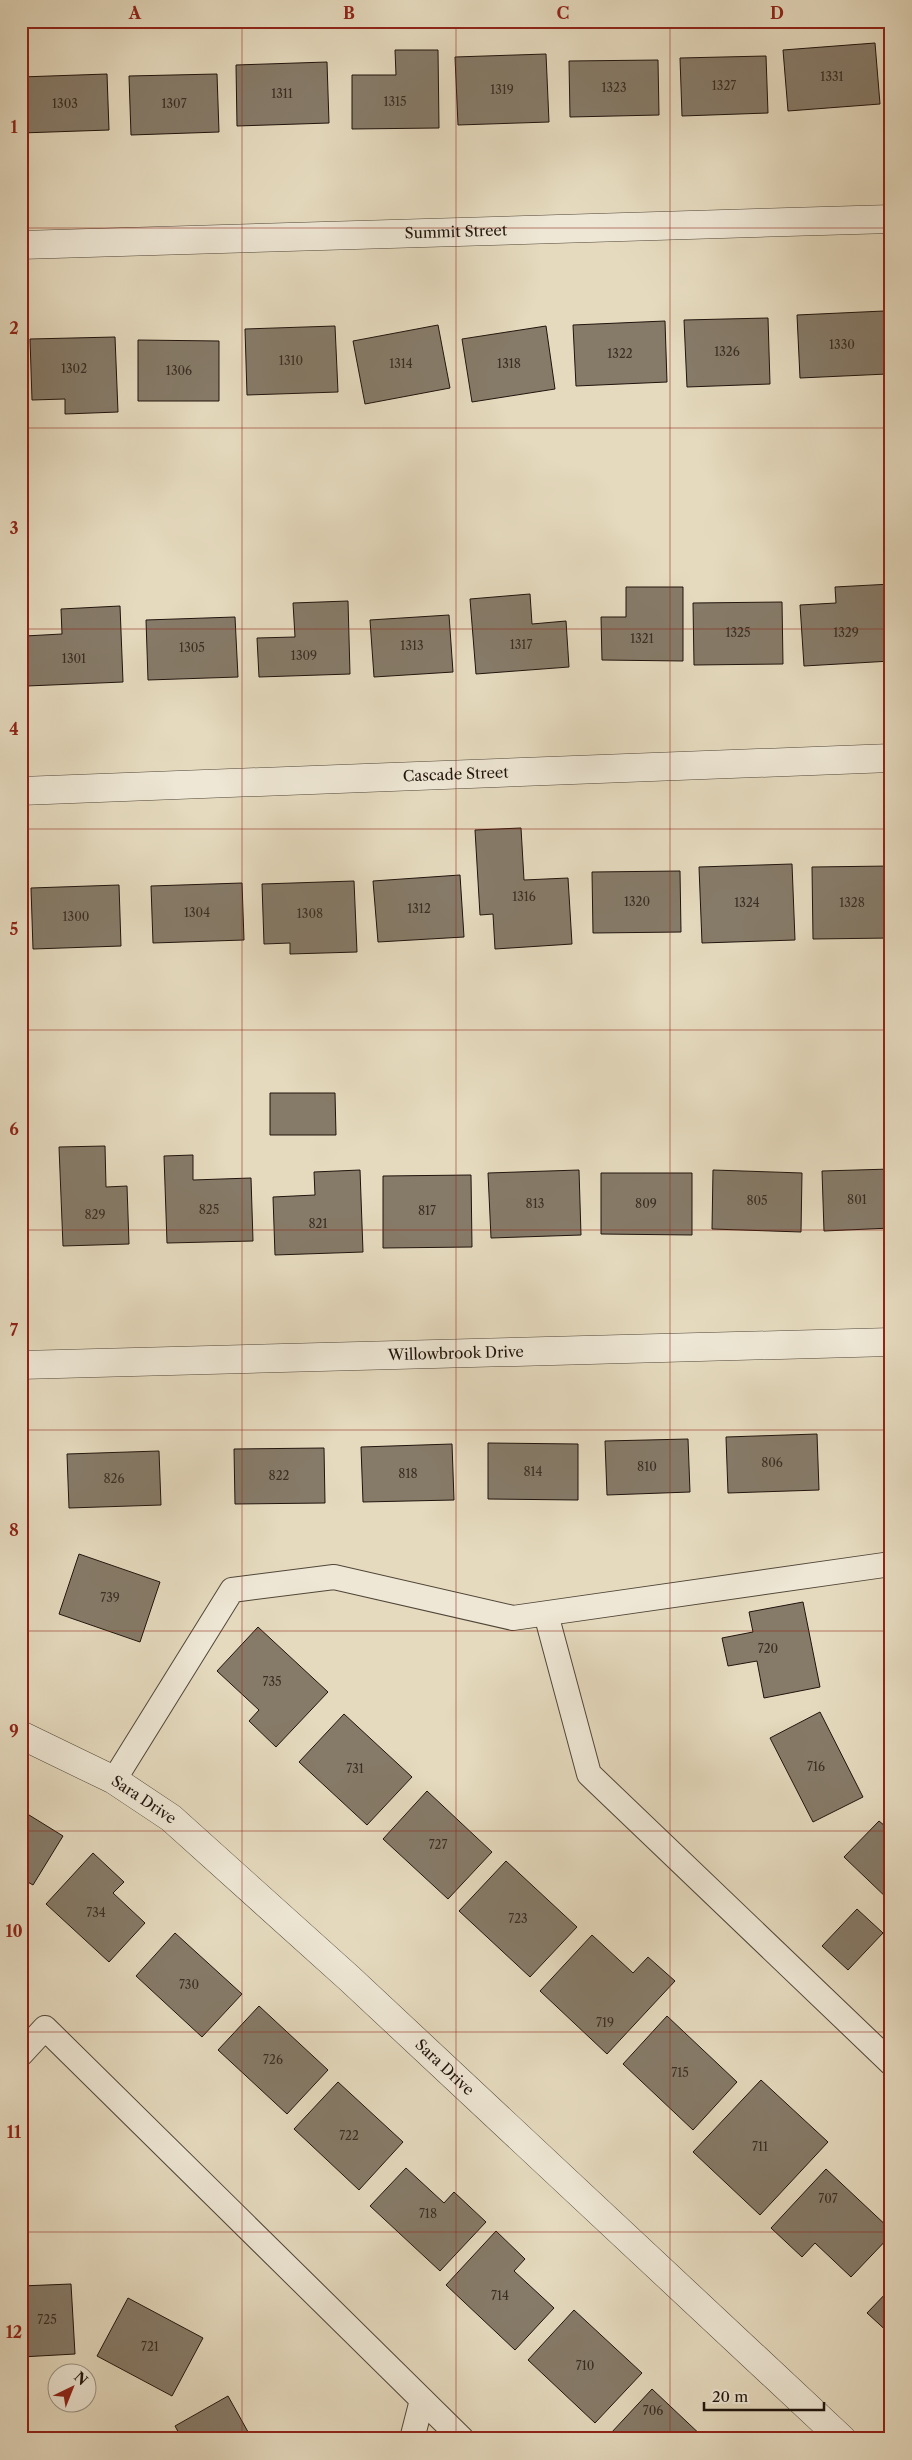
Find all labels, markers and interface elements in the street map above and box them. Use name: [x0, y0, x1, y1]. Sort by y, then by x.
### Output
text: A: [128, 3, 142, 23]
text: B: [343, 3, 355, 23]
text: C: [557, 3, 569, 23]
text: D: [770, 3, 784, 23]
house number: 1331: [820, 69, 844, 84]
house number: 1327: [712, 78, 736, 93]
house number: 1323: [601, 80, 627, 95]
house number: 1319: [490, 82, 514, 97]
house number: 1311: [271, 86, 293, 101]
house number: 1315: [383, 94, 407, 109]
house number: 1303: [52, 96, 78, 111]
house number: 1307: [161, 96, 187, 111]
text: 1: [10, 117, 18, 137]
street label: Summit Street: [404, 220, 508, 243]
text: 2: [9, 318, 19, 338]
house number: 1330: [829, 337, 855, 352]
house number: 1326: [714, 344, 740, 359]
house number: 1322: [607, 346, 633, 361]
house number: 1310: [279, 353, 303, 368]
house number: 1314: [389, 356, 413, 371]
house number: 1318: [497, 356, 521, 371]
house number: 1302: [61, 361, 87, 376]
house number: 1306: [166, 363, 192, 378]
text: 3: [9, 518, 19, 538]
house number: 1325: [725, 625, 751, 640]
house number: 1329: [833, 625, 859, 640]
house number: 1321: [630, 631, 654, 646]
house number: 1317: [510, 637, 532, 652]
house number: 1313: [400, 638, 424, 653]
house number: 1305: [179, 640, 205, 655]
house number: 1309: [291, 648, 317, 663]
house number: 1301: [62, 651, 86, 666]
text: 4: [9, 719, 19, 739]
street label: Cascade Street: [402, 762, 510, 786]
house number: 1316: [512, 889, 536, 904]
house number: 1320: [624, 894, 650, 909]
house number: 1324: [734, 895, 760, 910]
house number: 1328: [839, 895, 865, 910]
house number: 1312: [407, 901, 431, 916]
house number: 1304: [184, 905, 210, 920]
house number: 1308: [297, 906, 323, 921]
house number: 1300: [63, 909, 89, 924]
text: 5: [10, 919, 19, 939]
text: 6: [9, 1119, 19, 1139]
house number: 801: [847, 1192, 867, 1207]
house number: 805: [746, 1193, 768, 1208]
house number: 813: [526, 1196, 544, 1211]
house number: 809: [635, 1196, 657, 1211]
house number: 825: [199, 1202, 219, 1217]
house number: 817: [418, 1203, 436, 1218]
house number: 829: [84, 1207, 106, 1222]
house number: 821: [308, 1216, 328, 1231]
text: 7: [10, 1320, 19, 1340]
street label: Willowbrook Drive: [387, 1342, 524, 1364]
house number: 806: [761, 1455, 783, 1470]
house number: 810: [637, 1459, 657, 1474]
house number: 814: [523, 1464, 543, 1479]
house number: 818: [398, 1466, 418, 1481]
house number: 822: [269, 1468, 290, 1483]
house number: 826: [103, 1471, 125, 1486]
text: 8: [9, 1520, 19, 1540]
house number: 739: [100, 1590, 120, 1605]
house number: 720: [758, 1641, 778, 1656]
house number: 735: [262, 1674, 282, 1689]
text: 9: [9, 1721, 19, 1741]
house number: 716: [807, 1759, 825, 1774]
house number: 731: [346, 1761, 364, 1776]
street label: Sara Drive: [108, 1771, 180, 1828]
house number: 727: [429, 1837, 447, 1852]
house number: 734: [86, 1905, 106, 1920]
house number: 723: [508, 1911, 528, 1926]
text: 10: [5, 1921, 23, 1941]
house number: 730: [179, 1977, 199, 1992]
house number: 719: [596, 2015, 614, 2030]
street label: Sara Drive: [411, 2035, 478, 2099]
house number: 726: [263, 2052, 283, 2067]
house number: 715: [671, 2065, 689, 2080]
text: 11: [7, 2122, 22, 2142]
house number: 722: [339, 2128, 359, 2143]
house number: 711: [752, 2139, 768, 2154]
house number: 707: [818, 2191, 838, 2206]
house number: 718: [419, 2206, 437, 2221]
house number: 714: [491, 2288, 509, 2303]
house number: 725: [37, 2312, 57, 2327]
text: 12: [6, 2322, 22, 2342]
house number: 721: [141, 2339, 159, 2354]
house number: 710: [576, 2358, 594, 2373]
north arrow: [48, 2362, 98, 2412]
text: N: [70, 2368, 91, 2389]
scale bar: [704, 2380, 824, 2412]
text: 20 m: [712, 2387, 748, 2406]
house number: 706: [643, 2403, 663, 2418]

